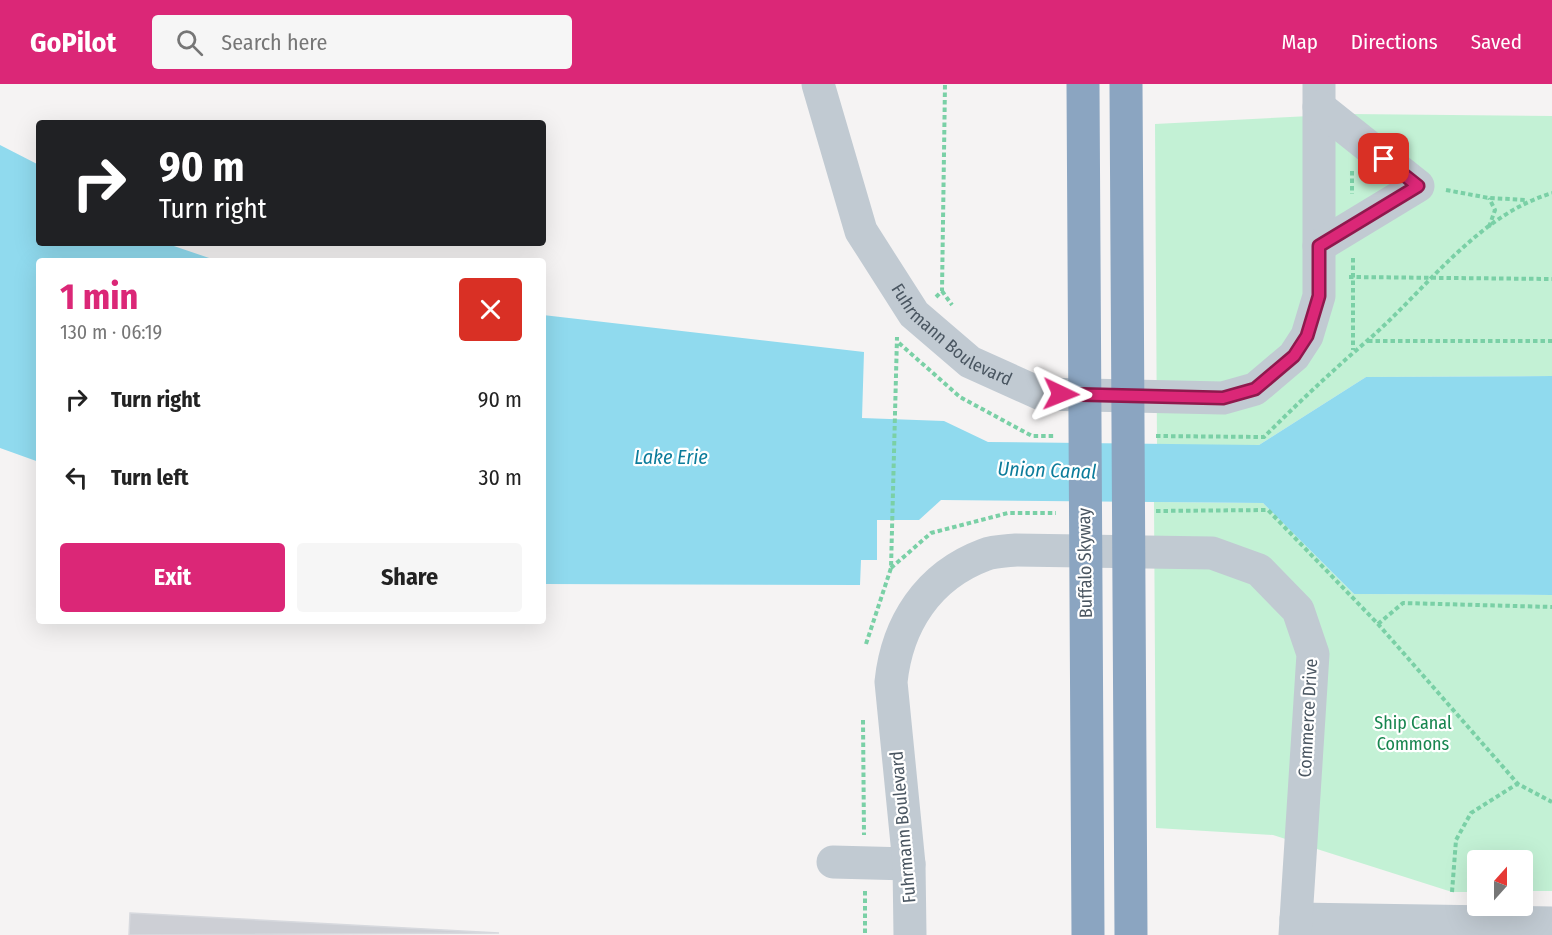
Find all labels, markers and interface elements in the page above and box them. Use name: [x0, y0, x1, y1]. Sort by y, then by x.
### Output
search box: [152, 15, 572, 69]
text: GoPilot: [30, 26, 116, 59]
icon: search: [173, 26, 206, 59]
text: Search here: [221, 29, 327, 56]
text: Map: [1281, 29, 1318, 55]
text: Directions: [1351, 29, 1438, 55]
text: Saved: [1471, 29, 1522, 55]
pin: [1358, 133, 1409, 184]
text: 90 m: [159, 142, 244, 192]
icon: arrive: [1367, 142, 1400, 175]
icon: right: [60, 144, 138, 222]
text: Turn right: [159, 193, 267, 225]
text: 1 min: [60, 275, 138, 319]
button: close: [459, 278, 522, 341]
street label: Fuhrmann Boulevard: [886, 279, 1015, 390]
text: 130 m · 06:19: [60, 320, 162, 344]
position arrow: [1029, 362, 1093, 426]
icon: right: [60, 383, 93, 416]
text: Turn right: [111, 386, 200, 413]
text: 90 m: [478, 386, 522, 413]
water label: Lake Erie: [634, 445, 708, 469]
water label: Union Canal: [997, 456, 1097, 484]
icon: left: [60, 461, 93, 494]
text: Turn left: [111, 464, 189, 491]
text: 30 m: [479, 464, 522, 491]
street label: Buffalo Skyway: [1073, 508, 1097, 618]
button: Exit: [60, 543, 285, 612]
button: Share: [297, 543, 522, 612]
street label: Commerce Drive: [1294, 658, 1322, 778]
park label: Ship Canal Commons: [1374, 712, 1452, 755]
street label: Fuhrmann Boulevard: [885, 750, 921, 904]
north arrow: [1467, 850, 1533, 916]
map controls: [1467, 850, 1533, 916]

